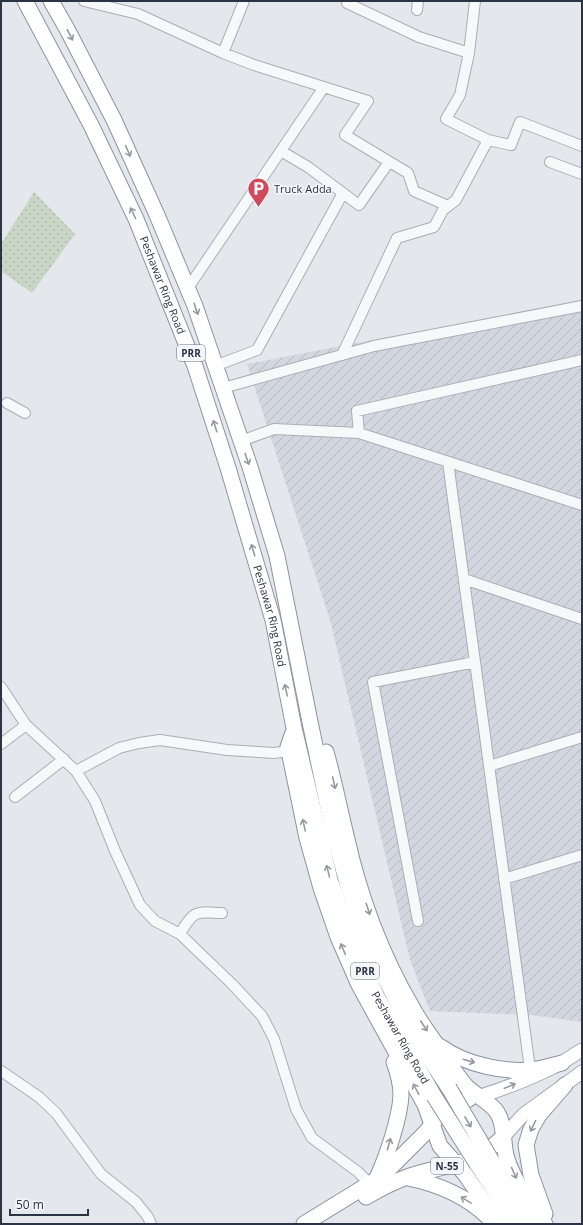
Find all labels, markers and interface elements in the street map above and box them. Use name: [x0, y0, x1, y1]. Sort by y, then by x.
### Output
one-way arrow: [67, 29, 75, 41]
one-way arrow: [125, 145, 132, 157]
parking icon: Truck Adda: [246, 176, 272, 209]
place label: Truck Adda: [274, 181, 332, 196]
one-way arrow: [129, 208, 136, 220]
street label: Peshawar Ring Road: [137, 234, 189, 336]
one-way arrow: [193, 303, 200, 316]
road number: PRR: [177, 345, 205, 361]
one-way arrow: [211, 420, 218, 433]
one-way arrow: [244, 452, 251, 465]
one-way arrow: [249, 544, 256, 557]
street label: Peshawar Ring Road: [250, 563, 290, 668]
one-way arrow: [282, 684, 290, 697]
one-way arrow: [331, 776, 339, 789]
one-way arrow: [300, 818, 308, 831]
one-way arrow: [324, 865, 331, 878]
one-way arrow: [365, 902, 372, 915]
one-way arrow: [339, 943, 346, 955]
road number: PRR: [351, 963, 379, 979]
street label: Peshawar Ring Road: [368, 988, 433, 1086]
one-way arrow: [420, 1020, 428, 1031]
one-way arrow: [463, 1058, 476, 1065]
one-way arrow: [504, 1082, 516, 1089]
one-way arrow: [411, 1083, 419, 1095]
one-way arrow: [465, 1116, 473, 1128]
one-way arrow: [529, 1120, 536, 1132]
one-way arrow: [386, 1138, 393, 1151]
road number: N-55: [431, 1158, 463, 1174]
one-way arrow: [511, 1167, 518, 1179]
scale bar: [10, 1191, 88, 1217]
one-way arrow: [460, 1195, 472, 1203]
text: 50 m: [16, 1196, 44, 1213]

